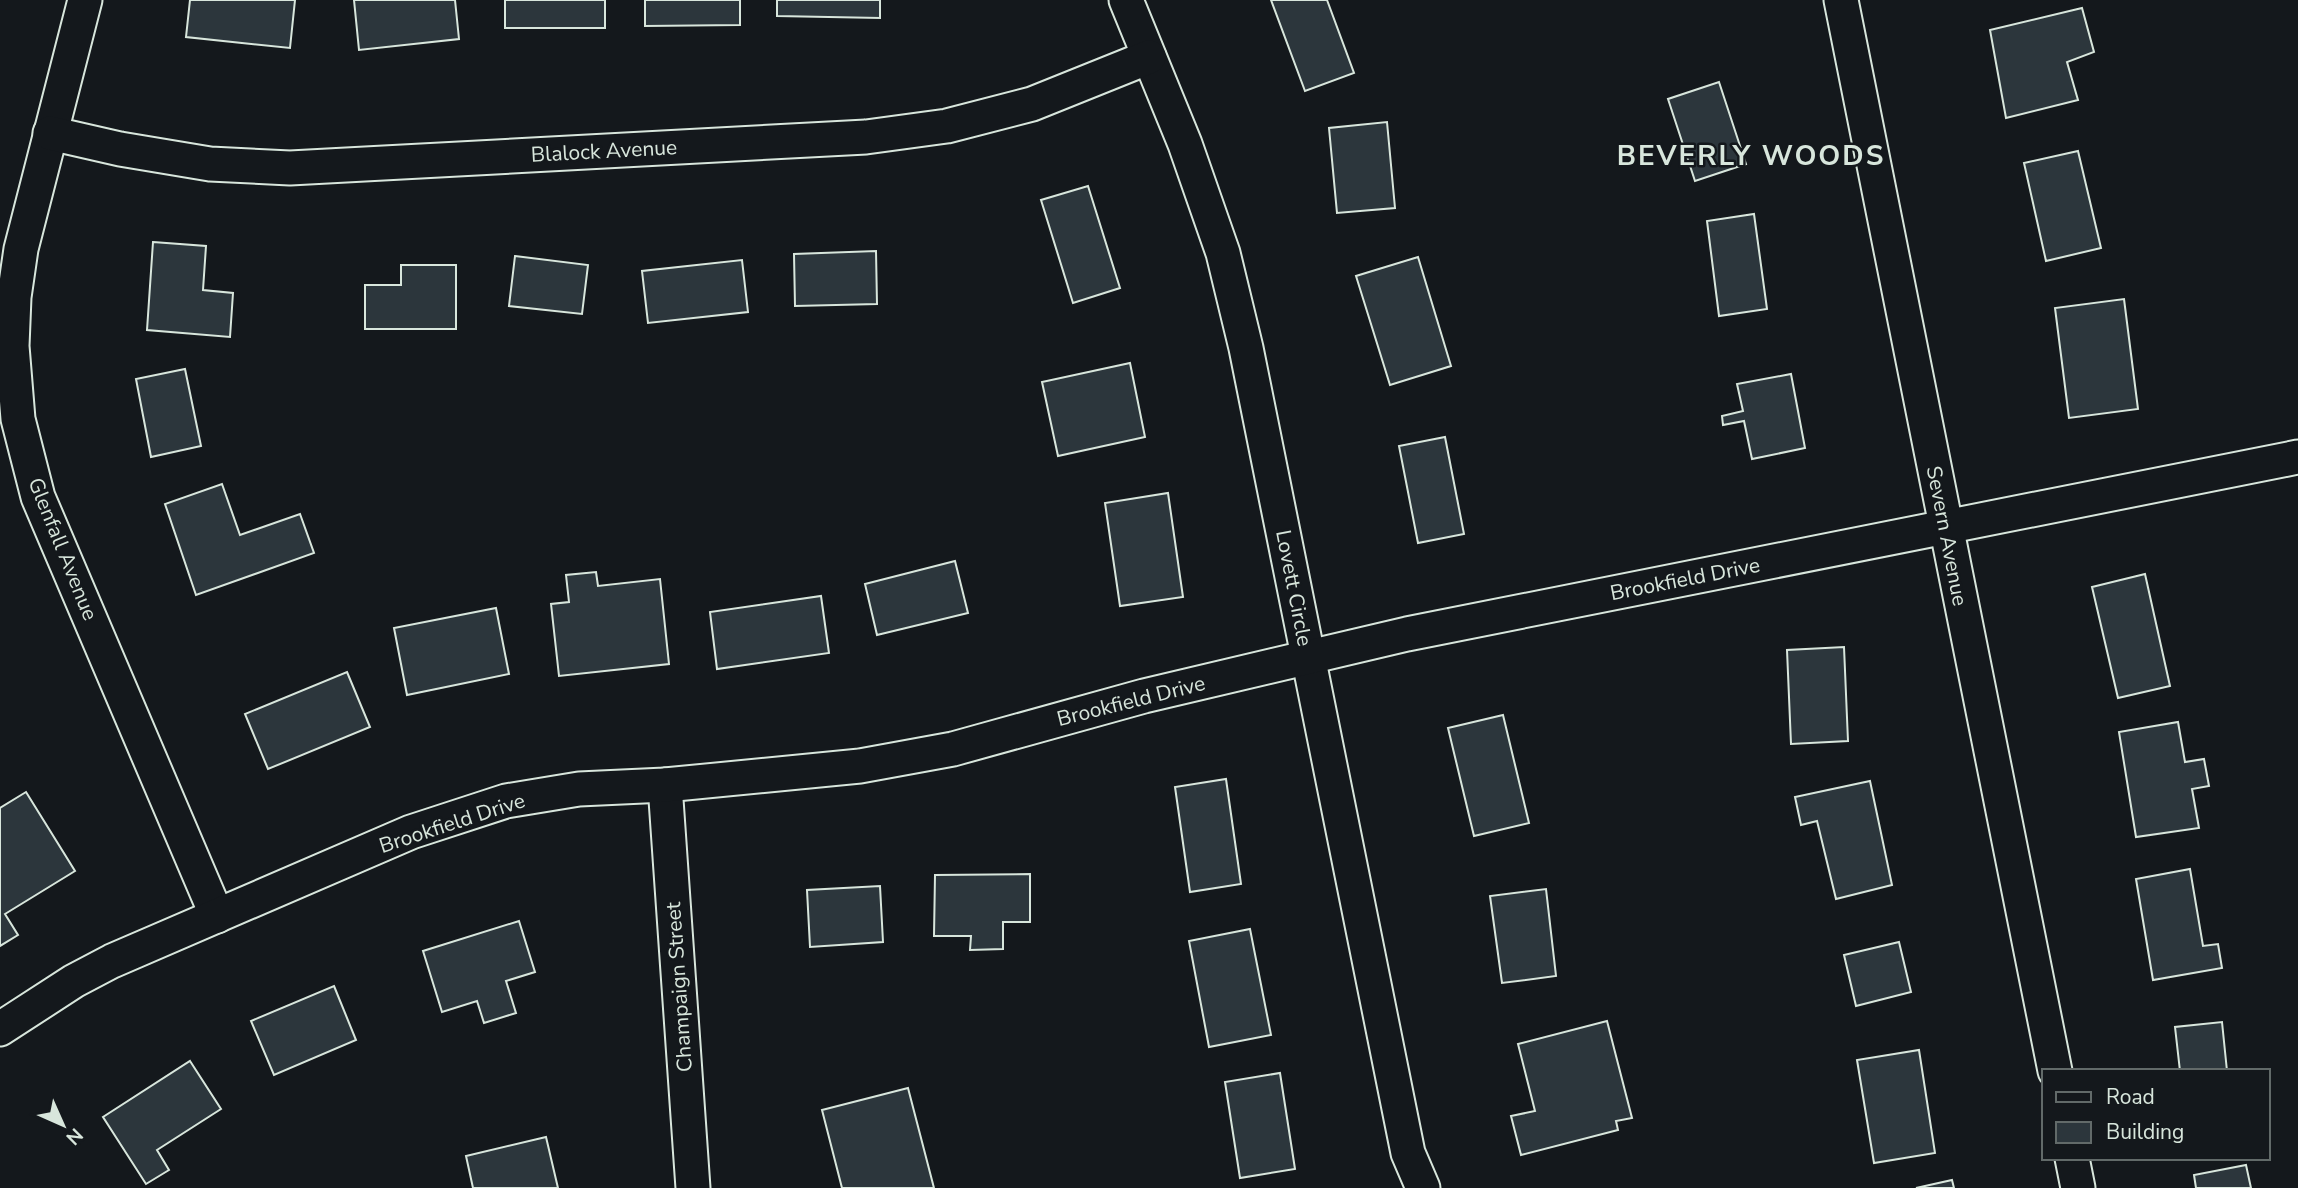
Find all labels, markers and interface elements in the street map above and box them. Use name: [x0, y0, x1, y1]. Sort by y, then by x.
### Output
street label: Blalock Avenue: [530, 133, 678, 169]
district label: BEVERLY WOODS: [1617, 137, 1885, 175]
street label: Severn Avenue: [1920, 464, 1974, 608]
street label: Glenfall Avenue: [22, 473, 104, 625]
street label: Lovett Circle: [1269, 527, 1319, 649]
street label: Brookfield Drive: [1608, 551, 1762, 607]
street label: Brookfield Drive: [1054, 669, 1208, 733]
street label: Brookfield Drive: [375, 786, 529, 860]
street label: Champaign Street: [659, 900, 699, 1073]
legend: [2042, 1069, 2270, 1160]
text: Road: [2106, 1083, 2155, 1111]
north arrow: [28, 1090, 98, 1160]
text: Building: [2106, 1118, 2184, 1146]
text: N: [60, 1122, 89, 1151]

